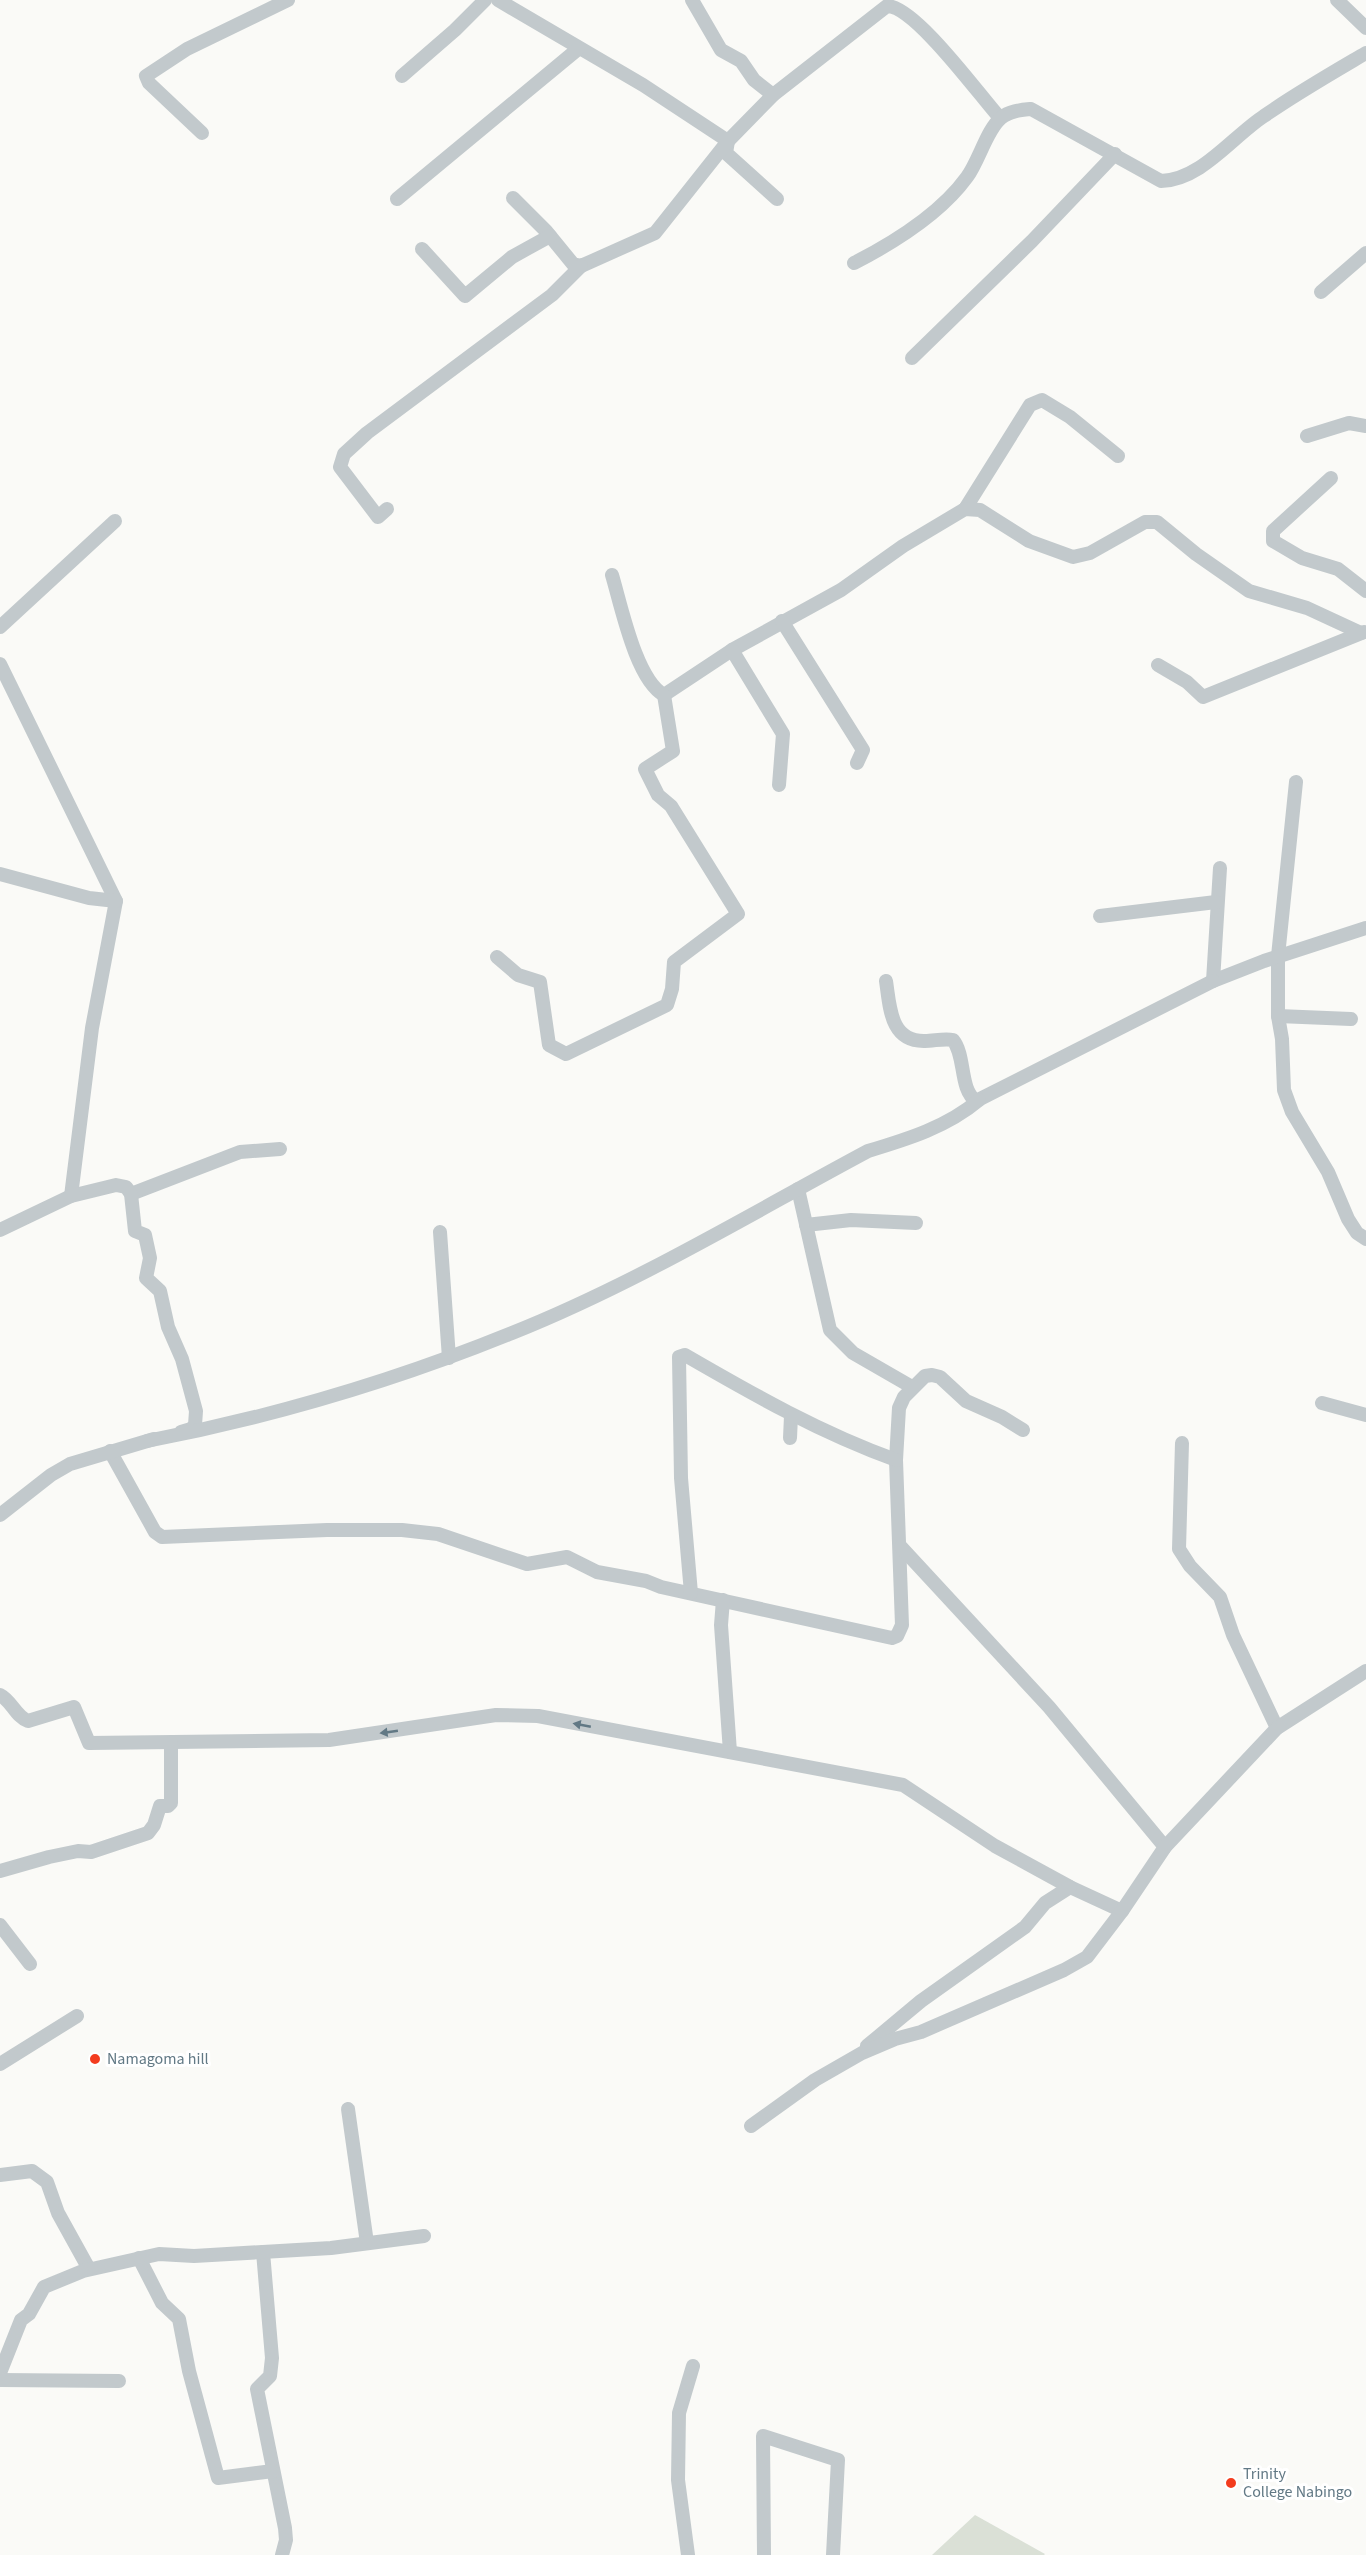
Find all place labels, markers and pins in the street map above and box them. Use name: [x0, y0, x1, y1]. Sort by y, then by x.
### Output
place label: Namagoma hill: [107, 2048, 209, 2070]
marker: Namagoma hill: [88, 2052, 102, 2066]
place label: Trinity College Nabingo: [1243, 2463, 1352, 2503]
marker: Trinity College Nabingo: [1224, 2476, 1238, 2490]

